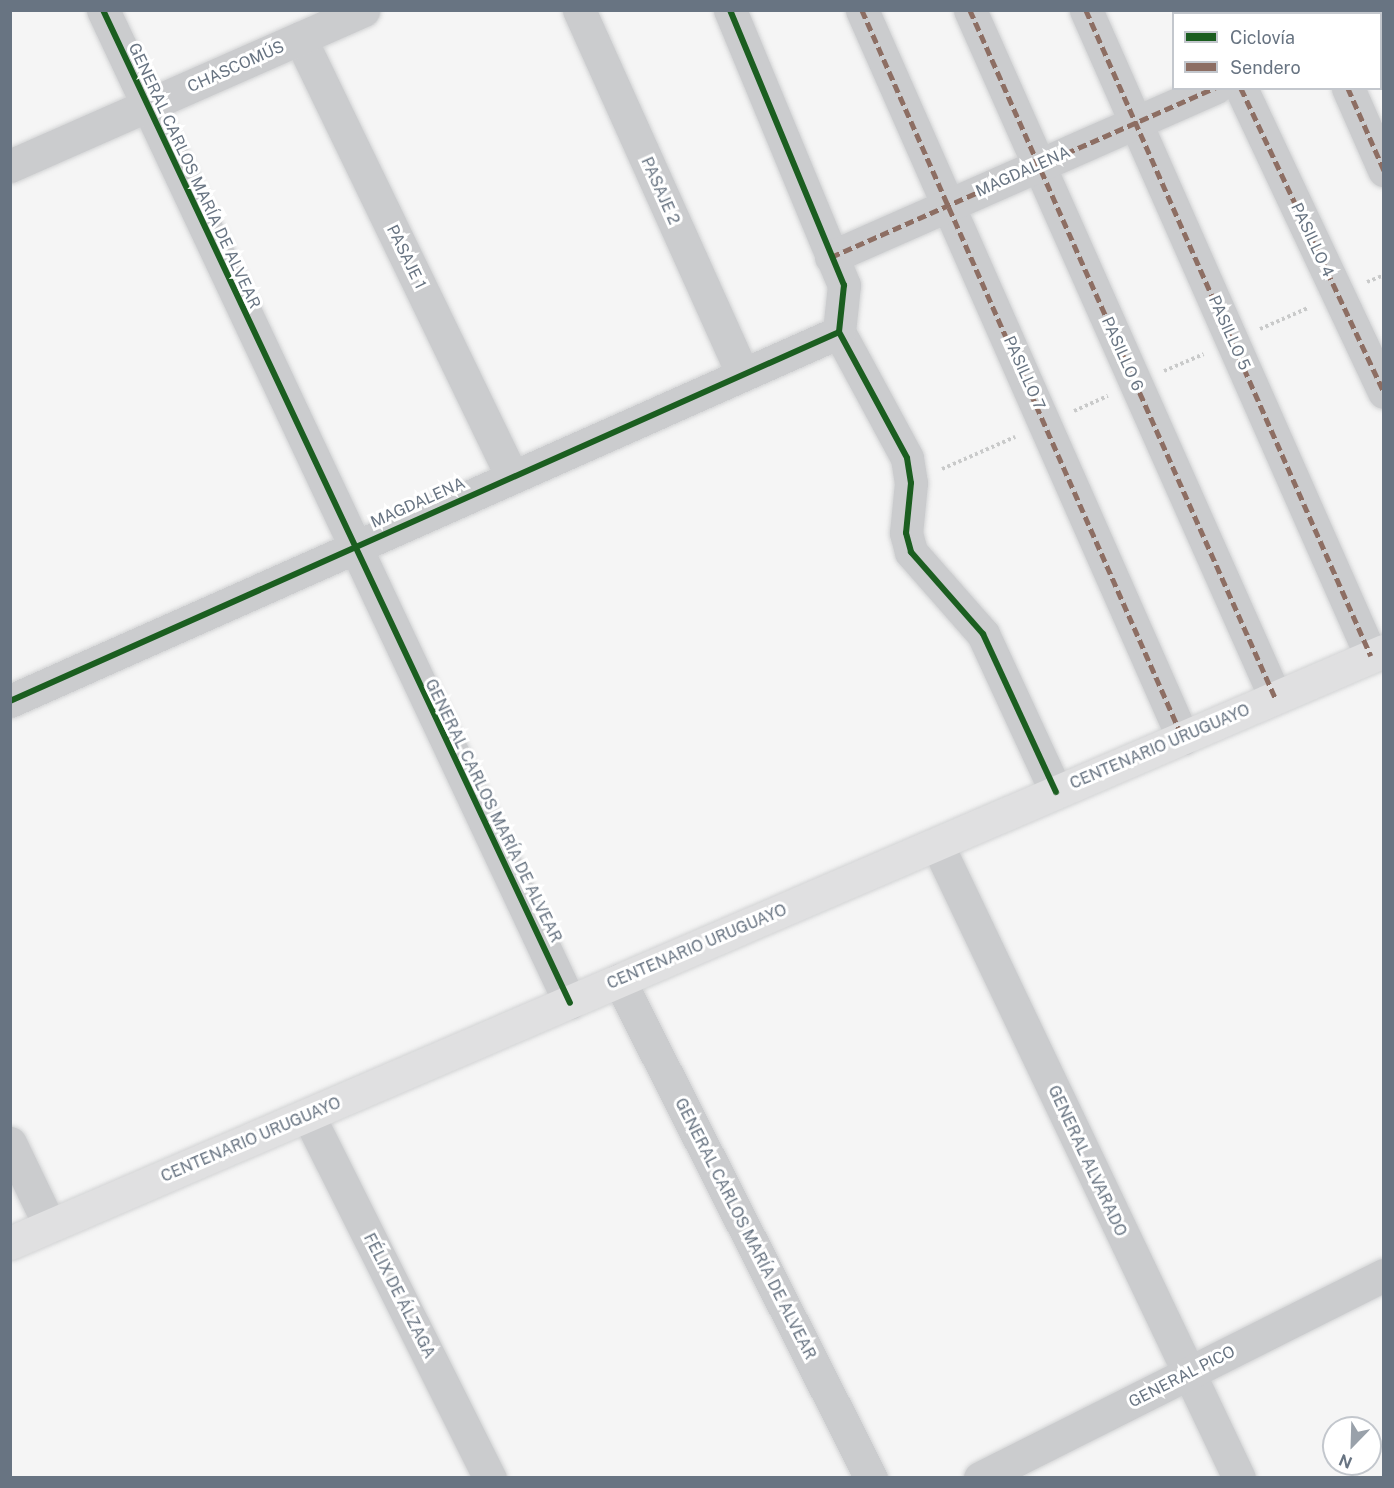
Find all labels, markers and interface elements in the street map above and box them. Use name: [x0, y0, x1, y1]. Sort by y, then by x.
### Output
legend: [1172, 12, 1382, 90]
text: Ciclovía: [1230, 27, 1295, 48]
street label: CHASCOMÚS: [185, 37, 287, 97]
street label: GENERAL CARLOS MARÍA DE ALVEAR: [124, 40, 264, 312]
text: Sendero: [1230, 57, 1301, 78]
street label: MAGDALENA: [973, 143, 1073, 201]
street label: PASAJE 2: [637, 154, 683, 228]
street label: PASILLO 4: [1287, 200, 1337, 280]
street label: PASAJE 1: [382, 222, 430, 292]
street label: PASILLO 5: [1204, 293, 1254, 373]
street label: PASILLO 6: [1097, 314, 1147, 394]
street label: PASILLO 7: [999, 333, 1049, 413]
street label: MAGDALENA: [368, 474, 468, 532]
street label: GENERAL CARLOS MARÍA DE ALVEAR: [421, 676, 565, 946]
street label: CENTENARIO URUGUAYO: [1067, 700, 1253, 794]
street label: CENTENARIO URUGUAYO: [604, 900, 790, 994]
street label: GENERAL ALVARADO: [1044, 1083, 1130, 1239]
street label: CENTENARIO URUGUAYO: [158, 1093, 344, 1187]
street label: GENERAL CARLOS MARÍA DE ALVEAR: [670, 1095, 820, 1363]
street label: FÉLIX DE ÁLZAGA: [359, 1230, 439, 1362]
street label: GENERAL PICO: [1126, 1342, 1238, 1412]
north arrow: [1322, 1416, 1382, 1476]
text: N: [1336, 1450, 1355, 1472]

